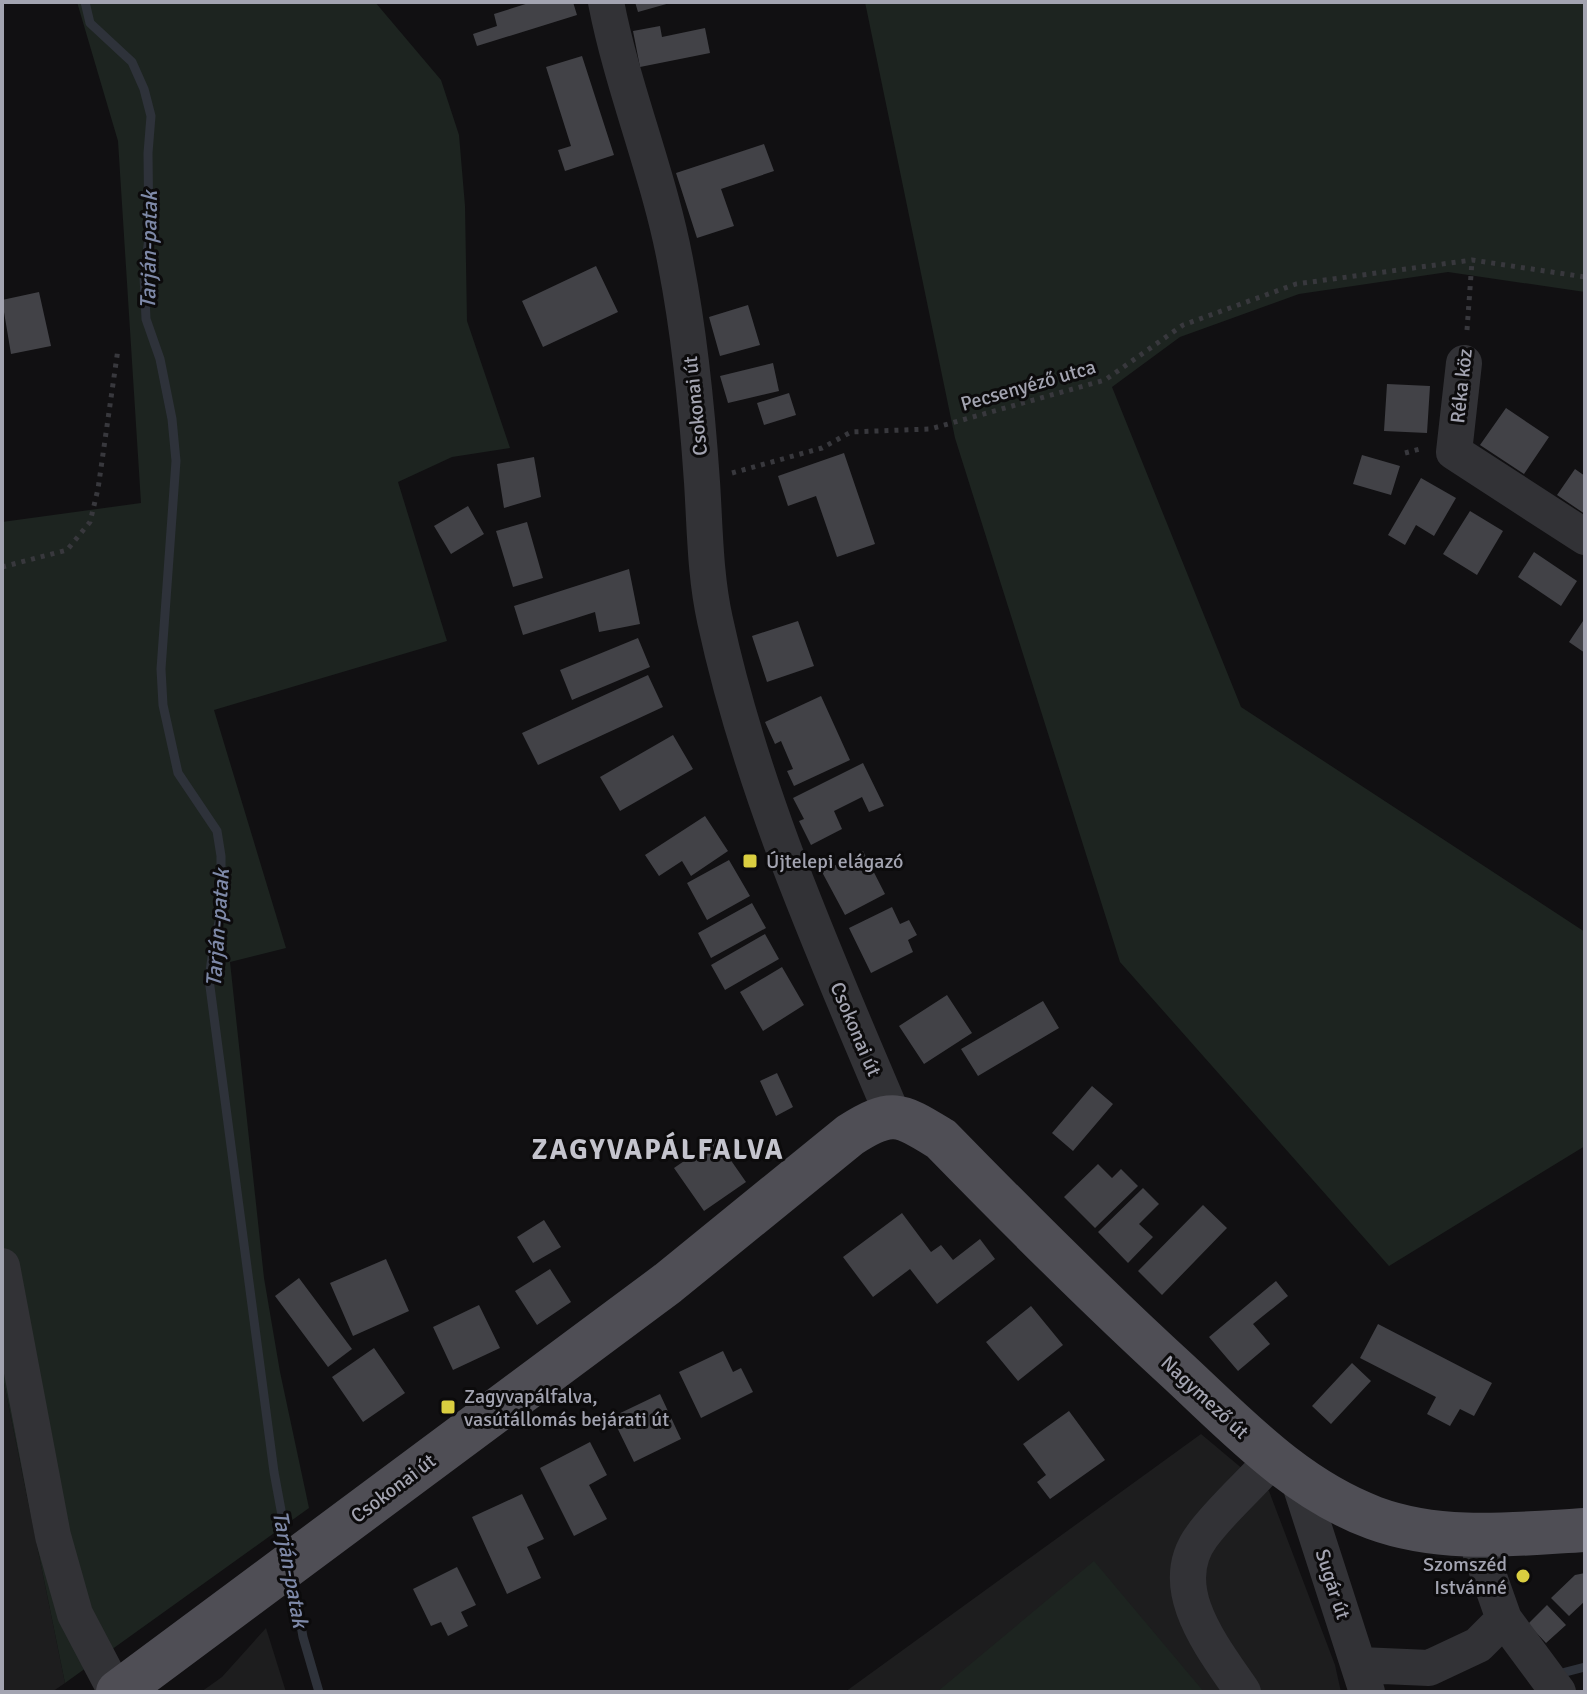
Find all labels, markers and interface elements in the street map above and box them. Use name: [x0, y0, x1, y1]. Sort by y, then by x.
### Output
water label: Tarján-patak: [134, 189, 163, 309]
street label: Réka köz: [1445, 347, 1478, 425]
street label: Pecsenyéző utca: [958, 354, 1099, 417]
street label: Csokonai út: [678, 355, 713, 457]
place label: Újtelepi elágazó: [766, 849, 903, 874]
marker: Újtelepi elágazó: [741, 852, 759, 870]
water label: Tarján-patak: [200, 866, 235, 988]
street label: Csokonai út: [824, 978, 887, 1080]
district label: ZAGYVAPÁLFALVA: [531, 1131, 785, 1167]
street label: Nagymező út: [1156, 1350, 1254, 1444]
place label: Zagyvapálfalva, vasútállomás bejárati út: [464, 1384, 669, 1432]
marker: Zagyvapálfalva, vasútállomás bejárati út: [439, 1398, 457, 1416]
street label: Csokonai út: [346, 1448, 441, 1529]
water label: Tarján-patak: [267, 1509, 314, 1632]
street label: Sugár út: [1309, 1546, 1356, 1622]
place label: Szomszéd Istvánné: [1423, 1552, 1507, 1600]
marker: Szomszéd Istvánné: [1514, 1567, 1532, 1585]

